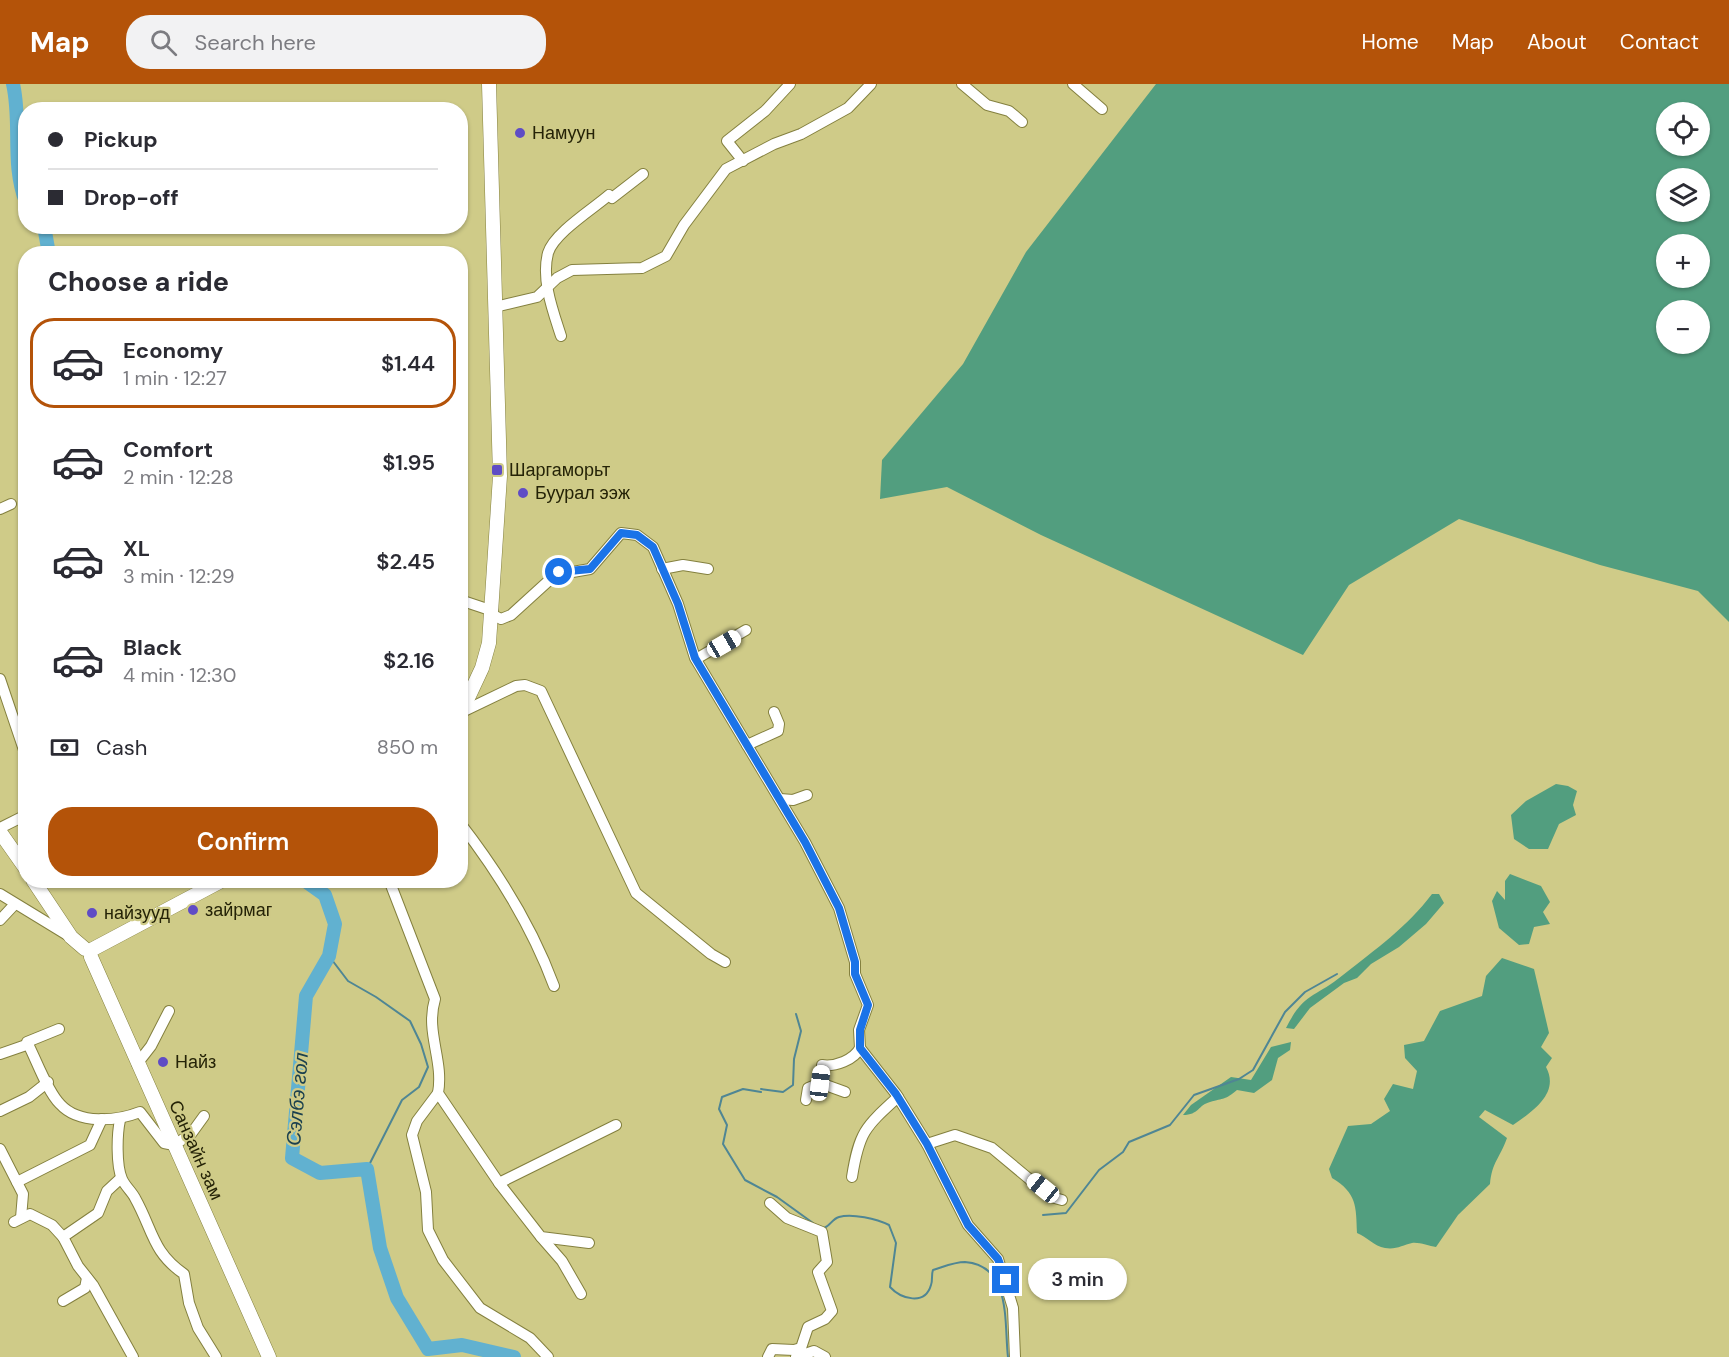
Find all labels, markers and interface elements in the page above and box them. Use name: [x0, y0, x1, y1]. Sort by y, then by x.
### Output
search box: [126, 15, 546, 69]
text: Map: [30, 24, 90, 61]
icon: search: [147, 26, 180, 59]
text: Search here: [195, 28, 316, 57]
text: Home: [1361, 28, 1419, 56]
text: Map: [1452, 28, 1494, 56]
text: About: [1527, 28, 1587, 56]
text: Contact: [1620, 28, 1699, 56]
map controls: [1656, 102, 1710, 354]
button: locate: [1656, 102, 1710, 156]
place label: Намуун: [532, 121, 596, 145]
text: Pickup: [84, 125, 158, 154]
marker: Намуун: [513, 126, 527, 140]
button: layers: [1656, 168, 1710, 222]
text: Drop-off: [84, 183, 179, 212]
button: +: [1656, 234, 1710, 288]
text: Choose a ride: [48, 264, 229, 299]
button: −: [1656, 300, 1710, 354]
icon: car: [51, 336, 105, 390]
text: Economy: [123, 336, 223, 365]
text: $1.44: [381, 349, 435, 378]
text: 1 min · 12:27: [123, 365, 227, 391]
icon: car: [51, 435, 105, 489]
text: Comfort: [123, 435, 213, 464]
text: $1.95: [382, 448, 435, 477]
place label: Шаргаморьт: [509, 458, 610, 482]
marker: Шаргаморьт: [490, 463, 504, 477]
text: 2 min · 12:28: [123, 464, 234, 490]
place label: Буурал ээж: [535, 481, 630, 505]
marker: Буурал ээж: [516, 486, 530, 500]
icon: car: [51, 534, 105, 588]
text: XL: [123, 534, 150, 563]
text: $2.45: [376, 547, 435, 576]
route start: [545, 558, 572, 585]
text: 3 min · 12:29: [123, 563, 235, 589]
car: [704, 627, 744, 661]
icon: car: [51, 633, 105, 687]
text: Black: [123, 633, 182, 662]
text: $2.16: [383, 646, 435, 675]
text: 4 min · 12:30: [123, 662, 236, 688]
icon: cash: [48, 731, 81, 764]
text: Cash: [96, 733, 147, 762]
text: 850 m: [377, 734, 438, 760]
button: Confirm: [48, 807, 438, 876]
place label: зайрмаг: [205, 898, 273, 922]
place label: найзууд: [104, 901, 170, 925]
marker: зайрмаг: [186, 903, 200, 917]
marker: найзууд: [85, 906, 99, 920]
place label: Найз: [175, 1050, 216, 1074]
water label: Сэлбэ гол: [280, 1051, 314, 1147]
marker: Найз: [156, 1055, 170, 1069]
car: [809, 1064, 831, 1102]
street label: Санзайн зам: [163, 1096, 229, 1204]
car: [1023, 1170, 1063, 1206]
callout: 3 min: [1027, 1259, 1126, 1301]
route end: [992, 1266, 1019, 1293]
text: 3 min: [1051, 1266, 1104, 1292]

